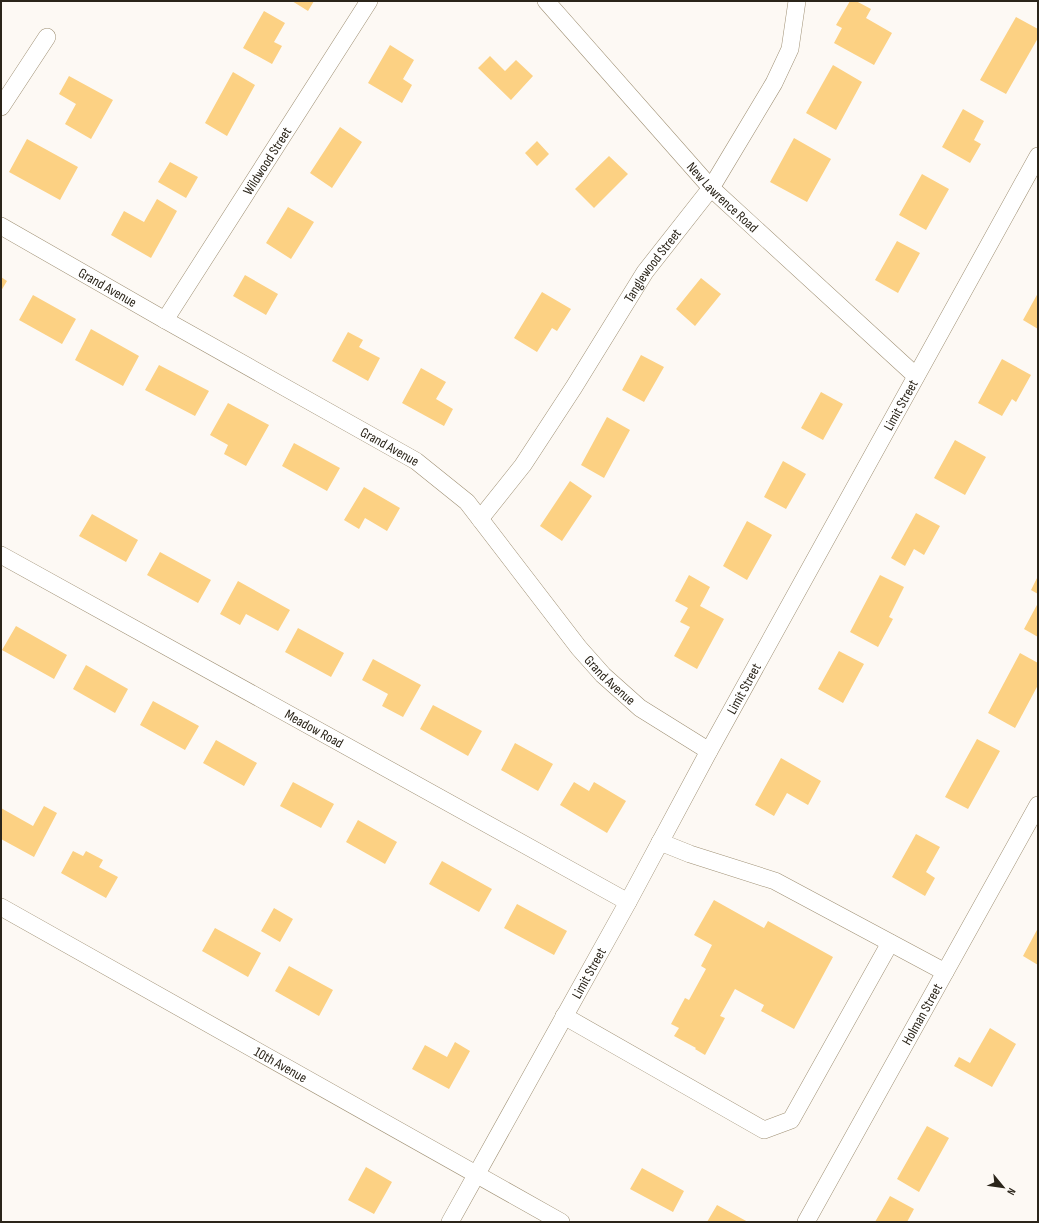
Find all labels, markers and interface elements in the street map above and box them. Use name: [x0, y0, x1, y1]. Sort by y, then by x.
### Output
street label: Wildwood Street: [239, 124, 295, 198]
street label: New Lawrence Road: [683, 158, 762, 236]
street label: Tanglewood Street: [620, 225, 685, 305]
street label: Grand Avenue: [75, 264, 140, 311]
street label: Limit Street: [879, 377, 921, 433]
street label: Grand Avenue: [358, 423, 422, 470]
street label: Grand Avenue: [581, 652, 639, 708]
street label: Limit Street: [723, 660, 764, 717]
street label: Meadow Road: [282, 705, 347, 751]
street label: Limit Street: [568, 945, 609, 1001]
street label: Holman Street: [898, 980, 946, 1048]
street label: 10th Avenue: [251, 1043, 310, 1086]
north arrow: [983, 1167, 1023, 1207]
text: N: [1004, 1186, 1018, 1197]

